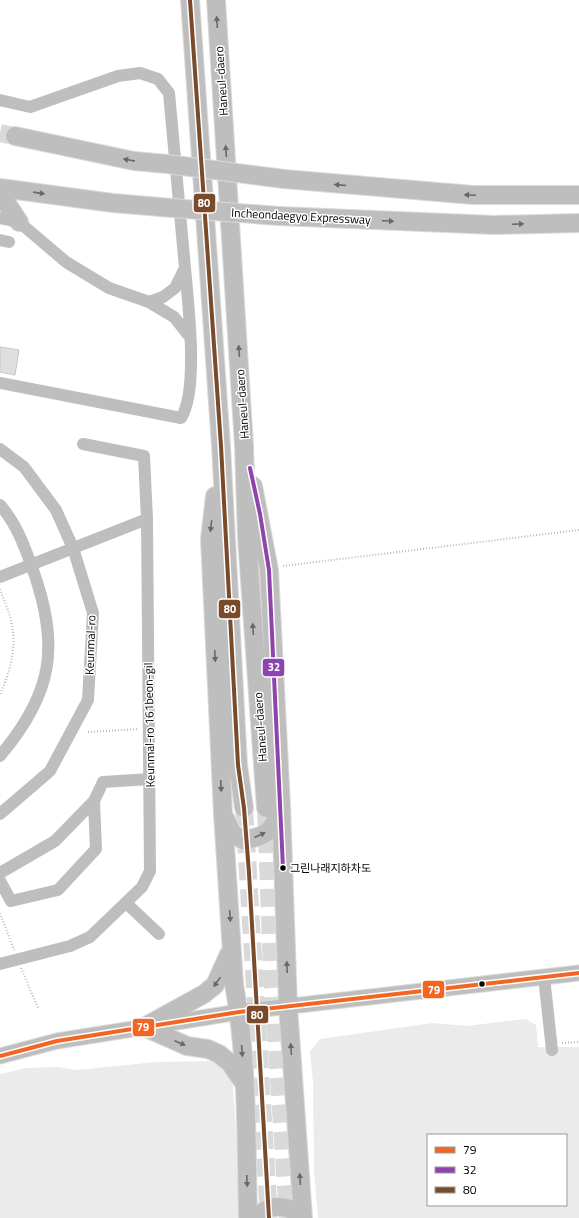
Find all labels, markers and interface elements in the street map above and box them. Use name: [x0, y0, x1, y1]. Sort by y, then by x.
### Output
one-way arrow: [214, 16, 221, 28]
street label: Haneul-daero: [209, 46, 233, 116]
one-way arrow: [222, 145, 229, 157]
one-way arrow: [122, 156, 135, 162]
one-way arrow: [334, 181, 346, 188]
one-way arrow: [33, 190, 45, 196]
one-way arrow: [464, 191, 476, 198]
line badge: 80: [193, 193, 216, 213]
text: 80: [198, 195, 210, 211]
street label: Incheondaegyo Expressway: [231, 203, 371, 229]
one-way arrow: [382, 217, 394, 224]
one-way arrow: [512, 221, 524, 228]
one-way arrow: [235, 345, 242, 357]
street label: Haneul-daero: [230, 369, 254, 439]
one-way arrow: [208, 520, 215, 532]
line badge: 80: [218, 599, 241, 619]
text: 80: [224, 601, 236, 617]
street label: Keunmal-ro: [79, 615, 101, 675]
one-way arrow: [250, 623, 257, 635]
one-way arrow: [212, 650, 219, 662]
line badge: 32: [262, 658, 285, 677]
text: 32: [268, 659, 280, 675]
street label: Keunmal-ro 161beon-gil: [138, 662, 160, 788]
street label: Haneul-daero: [248, 692, 272, 762]
one-way arrow: [218, 780, 225, 792]
one-way arrow: [255, 832, 266, 838]
place label: 그린나래지하차도: [290, 860, 371, 876]
marker: 그린나래지하차도: [278, 863, 288, 873]
one-way arrow: [226, 910, 233, 922]
one-way arrow: [284, 960, 290, 973]
one-way arrow: [213, 976, 221, 987]
unlabelled marker: [477, 979, 487, 989]
line badge: 79: [422, 980, 445, 999]
text: 79: [428, 982, 440, 998]
line badge: 80: [246, 1005, 269, 1024]
text: 80: [251, 1007, 263, 1023]
line badge: 79: [132, 1018, 155, 1037]
text: 79: [137, 1019, 149, 1035]
one-way arrow: [175, 1040, 186, 1046]
one-way arrow: [288, 1043, 295, 1055]
one-way arrow: [238, 1045, 245, 1057]
legend: [427, 1134, 567, 1206]
text: 79: [463, 1140, 477, 1159]
text: 32: [463, 1160, 476, 1179]
one-way arrow: [297, 1173, 304, 1185]
one-way arrow: [244, 1175, 250, 1188]
text: 80: [463, 1180, 477, 1199]

